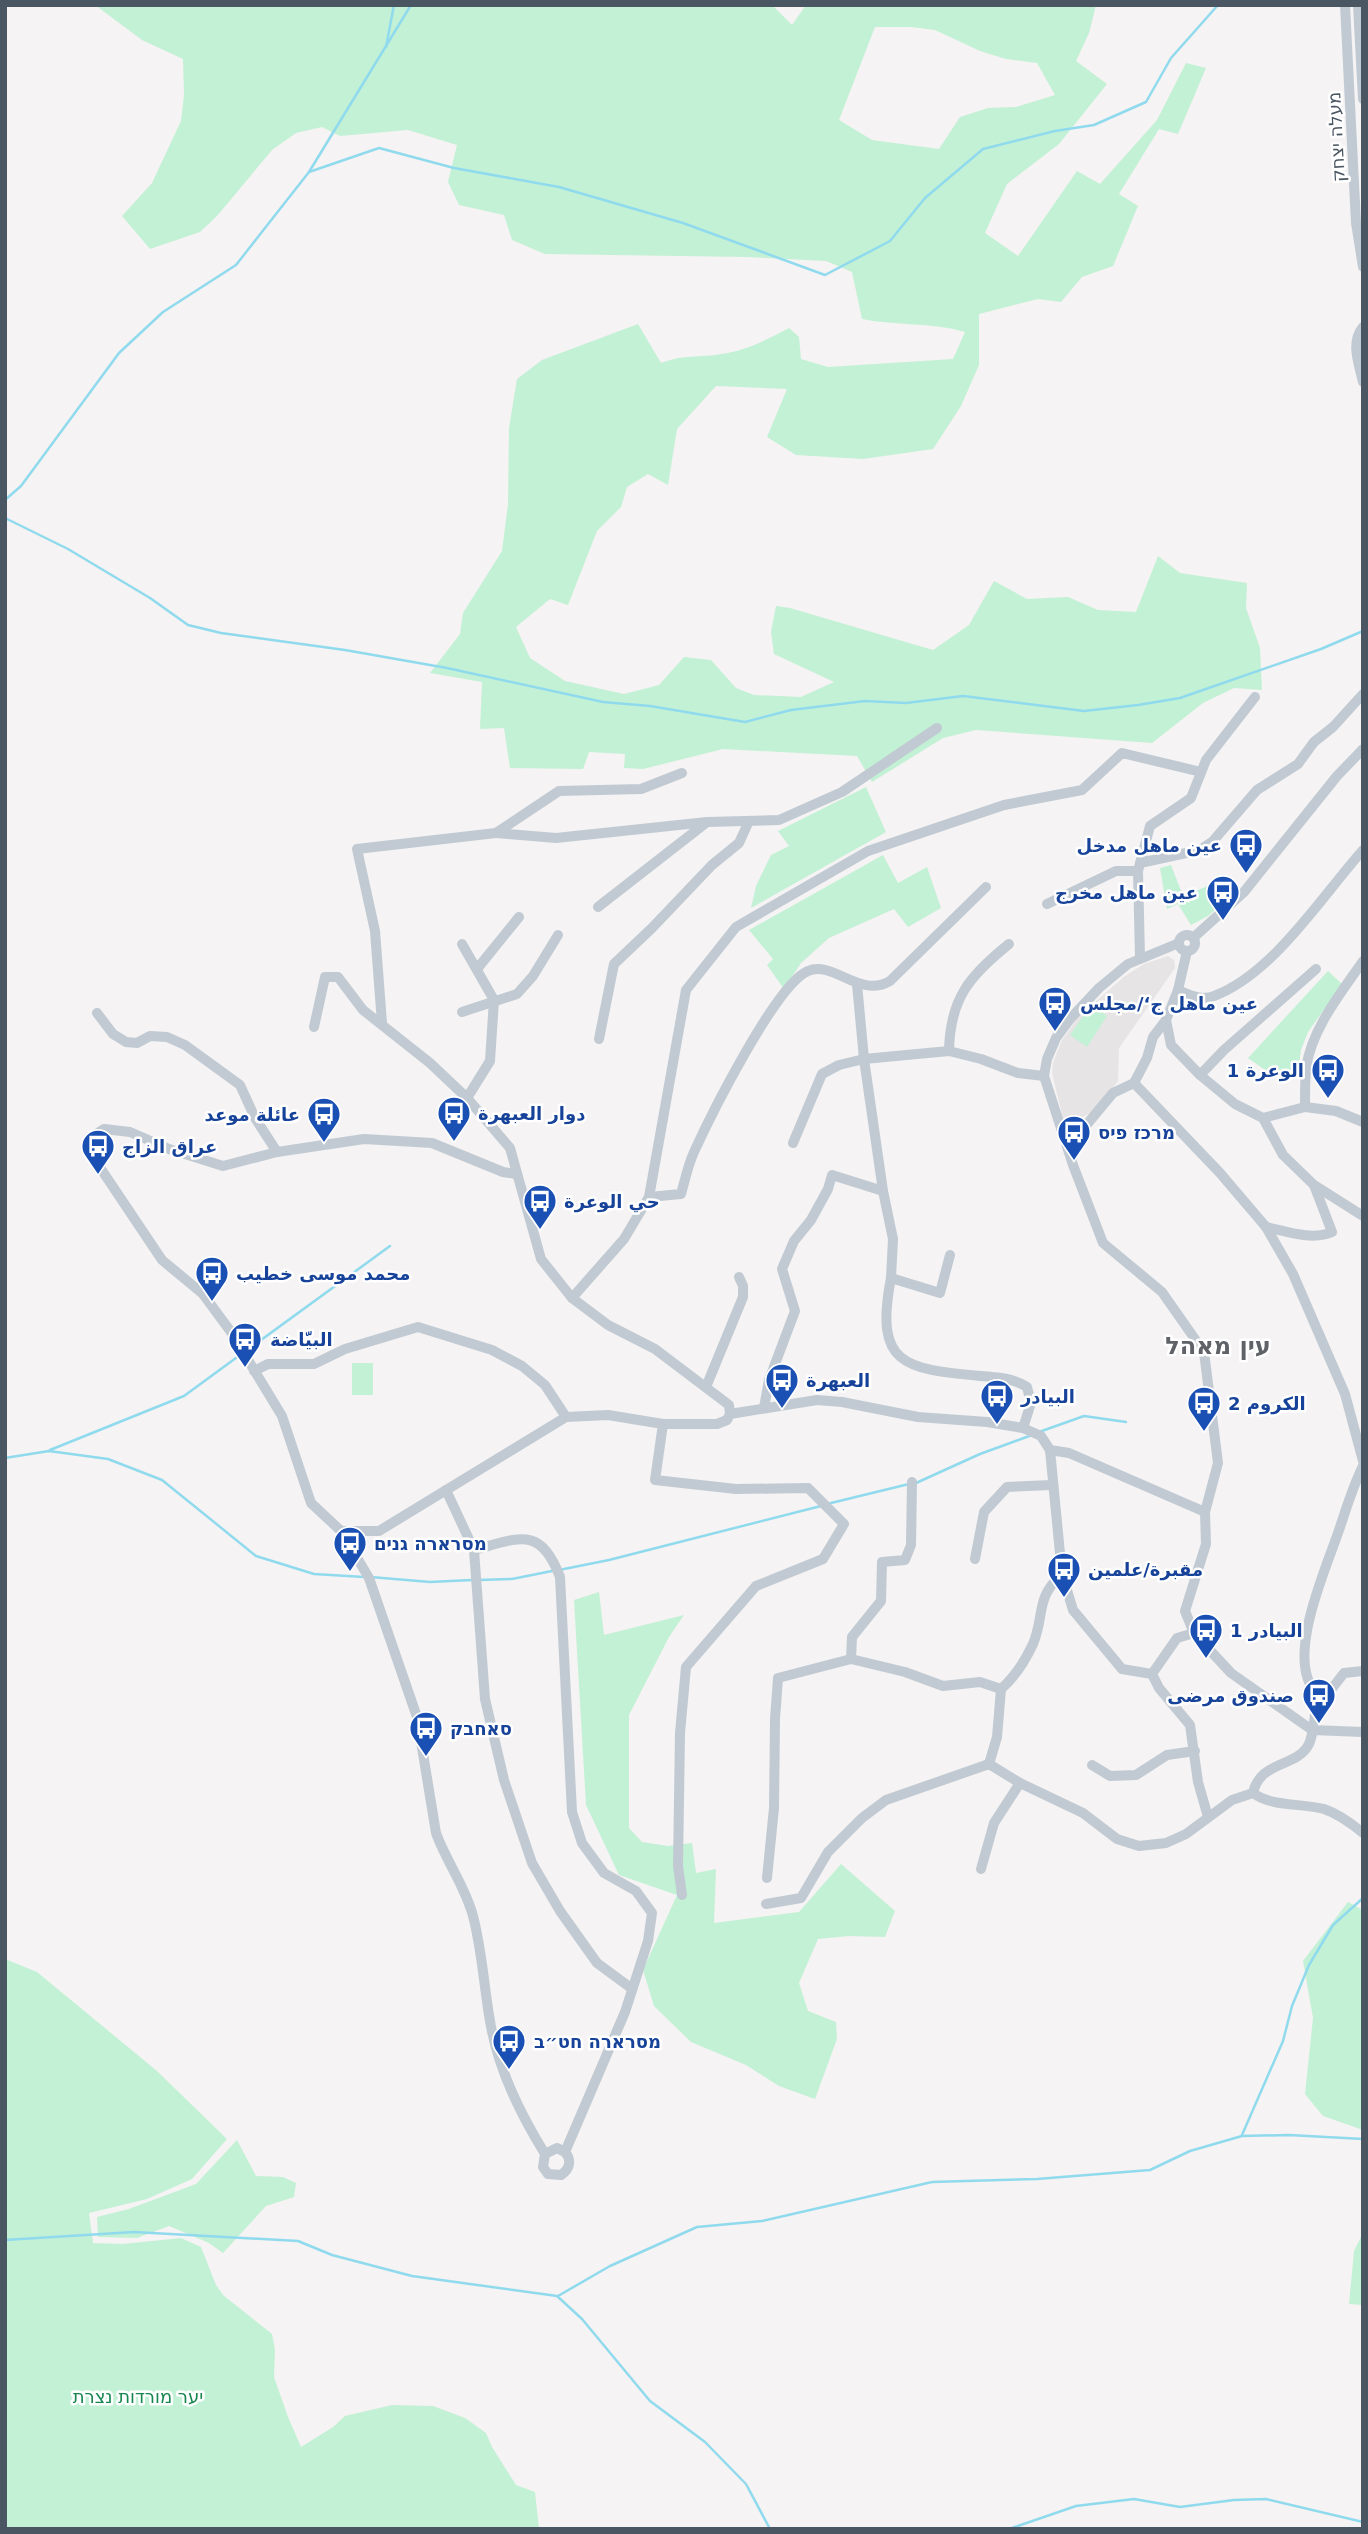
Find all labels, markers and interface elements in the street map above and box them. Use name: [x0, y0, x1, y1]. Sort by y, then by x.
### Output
street label: מעלה יצחק: [1323, 91, 1349, 183]
bus stop icon: عين ماهل مدخل: [1227, 826, 1265, 875]
place label: عين ماهل مدخل: [1077, 835, 1222, 857]
bus stop icon: عين ماهل مخرج: [1204, 873, 1242, 922]
place label: عين ماهل مخرج: [1055, 882, 1198, 904]
bus stop icon: عين ماهل ج‘/مجلس: [1036, 984, 1074, 1033]
place label: عين ماهل ج‘/مجلس: [1080, 993, 1258, 1015]
bus stop icon: الوعرة 1: [1309, 1051, 1347, 1100]
place label: الوعرة 1: [1227, 1060, 1304, 1082]
bus stop icon: دوار العبهرة: [435, 1094, 473, 1143]
bus stop icon: عائلة موعد: [305, 1095, 343, 1144]
place label: دوار العبهرة: [478, 1103, 585, 1125]
place label: عائلة موعد: [205, 1104, 300, 1126]
bus stop icon: מרכז פיס: [1055, 1113, 1093, 1162]
place label: מרכז פיס: [1098, 1122, 1175, 1143]
bus stop icon: عراق الزاج: [79, 1127, 117, 1176]
place label: عراق الزاج: [122, 1136, 217, 1158]
bus stop icon: حي الوعرة: [521, 1182, 559, 1231]
place label: حي الوعرة: [564, 1191, 660, 1213]
bus stop icon: محمد موسى خطيب: [193, 1254, 231, 1303]
place label: محمد موسى خطيب: [236, 1263, 410, 1285]
bus stop icon: البيّاضة: [226, 1320, 264, 1369]
place label: البيّاضة: [270, 1329, 333, 1350]
district label: עין מאהל: [1165, 1332, 1271, 1360]
bus stop icon: العبهرة: [763, 1361, 801, 1410]
place label: العبهرة: [806, 1370, 870, 1392]
bus stop icon: البيادر: [978, 1377, 1016, 1426]
bus stop icon: الكروم 2: [1185, 1384, 1223, 1433]
place label: البيادر: [1020, 1386, 1075, 1407]
place label: الكروم 2: [1228, 1393, 1306, 1415]
bus stop icon: מסרארה גנים: [331, 1524, 369, 1573]
place label: מסרארה גנים: [374, 1533, 487, 1554]
bus stop icon: مقبرة/علمين: [1045, 1550, 1083, 1599]
place label: مقبرة/علمين: [1088, 1559, 1203, 1581]
bus stop icon: البيادر 1: [1187, 1611, 1225, 1660]
place label: البيادر 1: [1230, 1620, 1303, 1641]
bus stop icon: صندوق مرضى: [1300, 1676, 1338, 1725]
place label: صندوق مرضى: [1167, 1685, 1294, 1707]
bus stop icon: סאחבק: [407, 1709, 445, 1758]
place label: סאחבק: [450, 1718, 512, 1739]
bus stop icon: מסרארה חט״ב: [490, 2022, 528, 2071]
place label: מסרארה חט״ב: [534, 2031, 661, 2052]
park label: יער מורדות נצרת: [73, 2386, 203, 2407]

